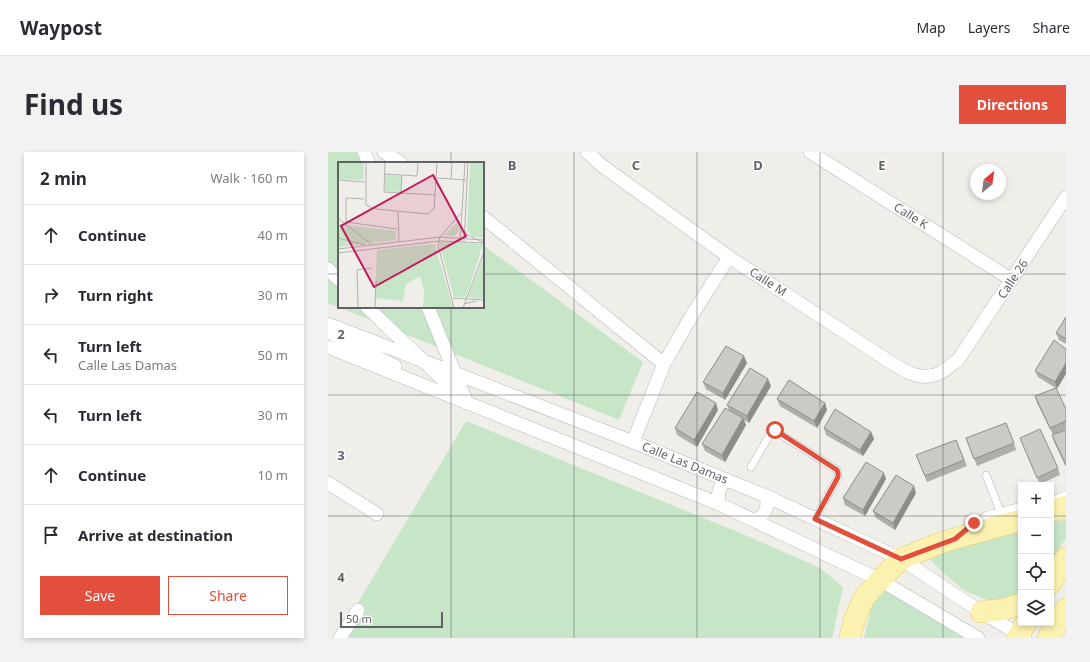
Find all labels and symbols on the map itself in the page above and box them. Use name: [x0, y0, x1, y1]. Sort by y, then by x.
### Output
text: B: [508, 156, 516, 174]
text: C: [632, 156, 640, 174]
text: D: [753, 156, 763, 174]
text: E: [878, 156, 886, 174]
inset map: [338, 162, 484, 308]
north arrow: [970, 164, 1006, 200]
street label: Calle K: [891, 198, 932, 233]
street label: Calle 26: [993, 255, 1032, 302]
street label: Calle M: [746, 263, 790, 300]
text: 2: [337, 325, 345, 343]
route start: [766, 421, 784, 439]
street label: Calle Las Damas: [640, 438, 731, 488]
text: 3: [337, 446, 345, 464]
route end: [965, 514, 983, 532]
text: 4: [337, 568, 345, 586]
scale bar: [340, 610, 443, 629]

